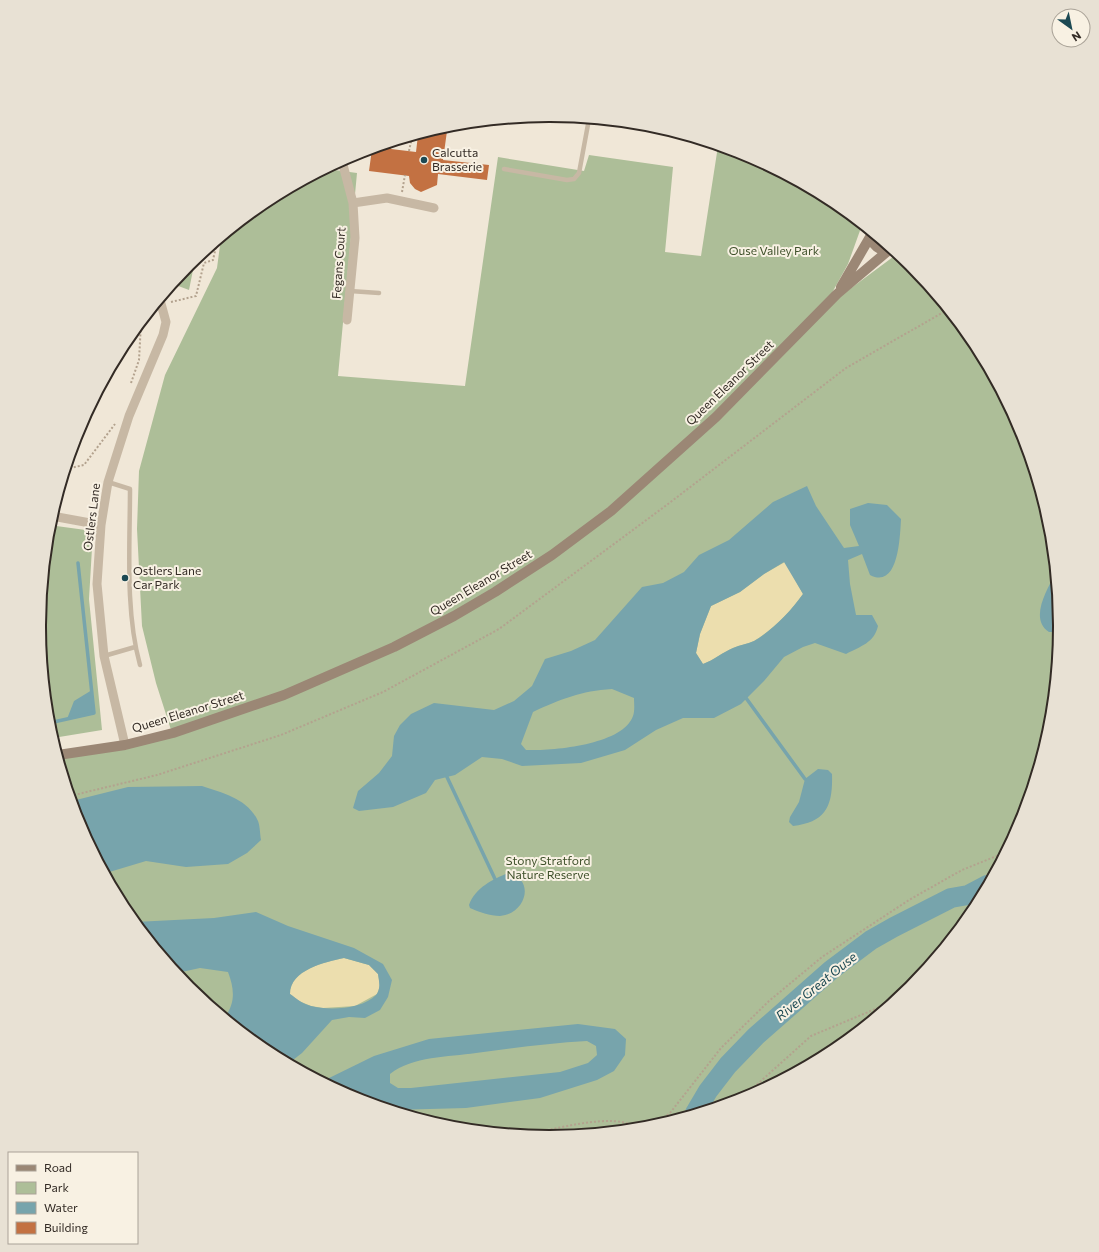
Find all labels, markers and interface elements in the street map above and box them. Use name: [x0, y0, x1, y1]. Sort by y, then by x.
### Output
north arrow: [1051, 8, 1091, 48]
text: N: [1070, 29, 1084, 45]
place label: Calcutta Brasserie: [432, 145, 482, 173]
marker: Calcutta Brasserie: [419, 155, 429, 165]
street label: Fegans Court: [329, 226, 348, 299]
park label: Ouse Valley Park: [729, 243, 820, 257]
street label: Queen Eleanor Street: [683, 337, 776, 428]
street label: Ostlers Lane: [80, 482, 102, 552]
street label: Queen Eleanor Street: [427, 546, 534, 618]
place label: Ostlers Lane Car Park: [133, 563, 201, 591]
marker: Ostlers Lane Car Park: [120, 573, 130, 583]
street label: Queen Eleanor Street: [130, 687, 245, 735]
park label: Stony Stratford Nature Reserve: [505, 853, 591, 881]
water label: River Great Ouse: [772, 948, 860, 1024]
legend: [8, 1152, 138, 1244]
text: Road: [44, 1160, 72, 1174]
text: Park: [44, 1180, 70, 1194]
text: Water: [44, 1200, 78, 1214]
text: Building: [44, 1220, 88, 1234]

